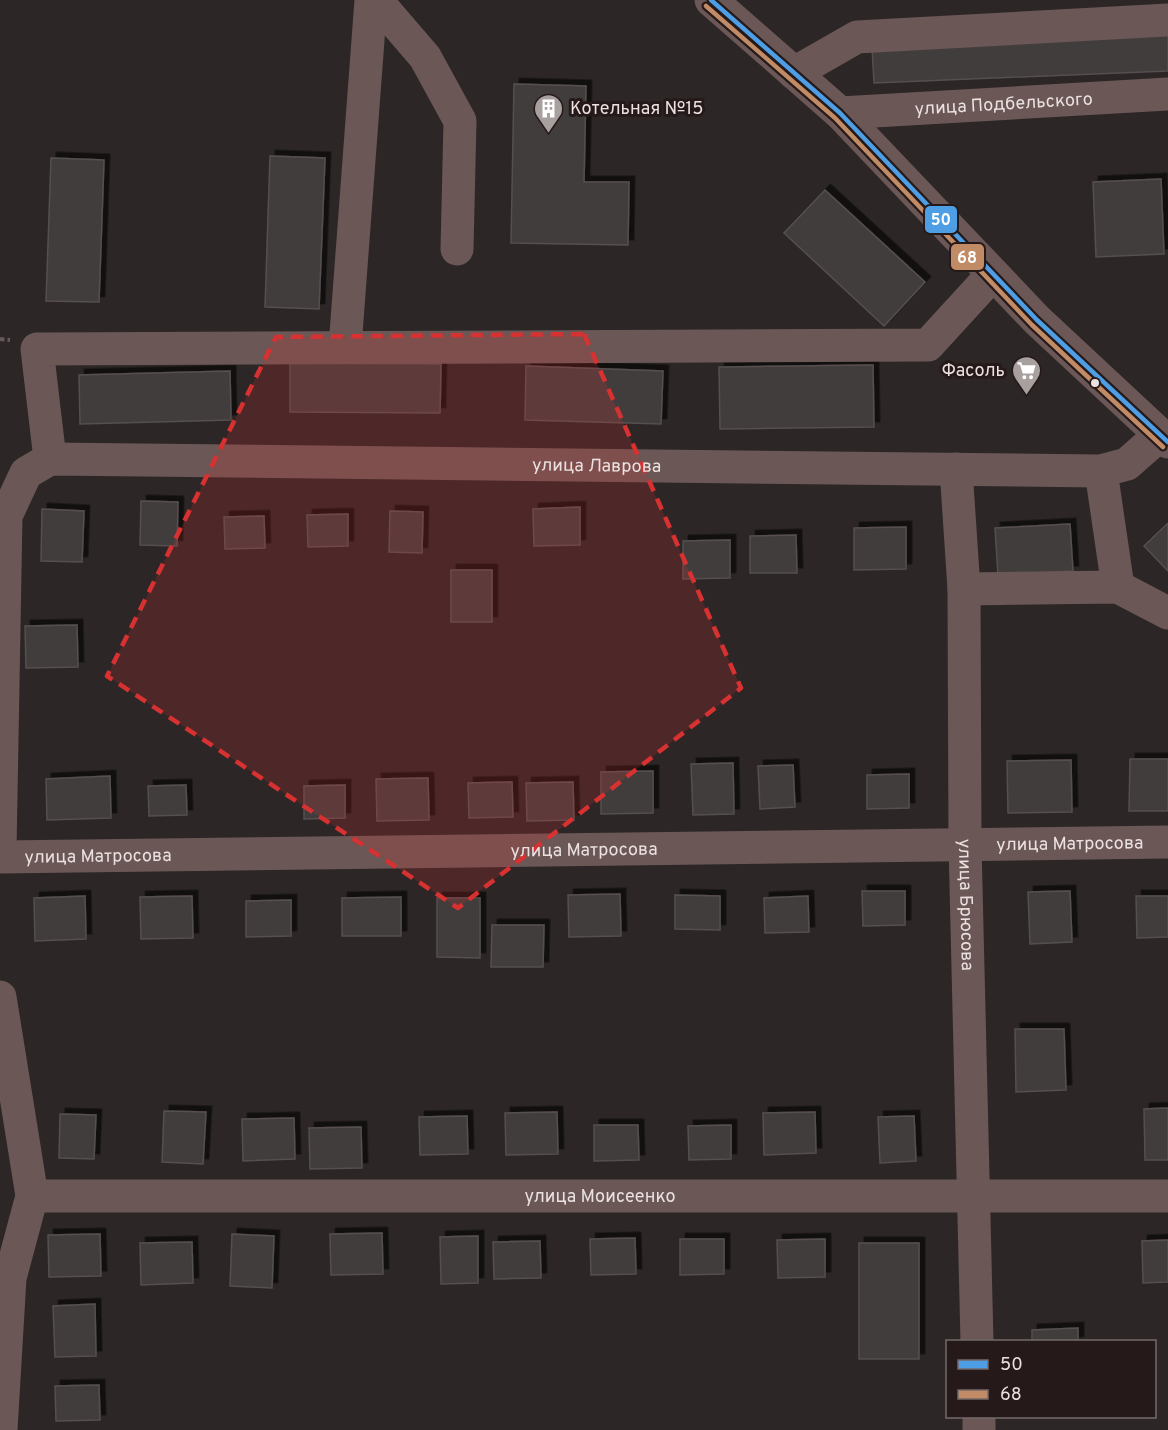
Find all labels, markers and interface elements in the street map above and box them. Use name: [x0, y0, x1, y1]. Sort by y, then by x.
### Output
street label: улица Подбельского: [914, 88, 1093, 122]
building icon: Котельная №15: [533, 92, 565, 134]
place label: Котельная №15: [570, 98, 703, 121]
line badge: 50: [924, 205, 958, 234]
text: 50: [931, 211, 951, 231]
line badge: 68: [950, 243, 985, 271]
text: 68: [957, 249, 977, 269]
supermarket icon: Фасоль: [1010, 354, 1042, 396]
place label: Фасоль: [942, 360, 1005, 383]
unlabelled marker: [1089, 377, 1101, 389]
street label: улица Лаврова: [532, 455, 661, 479]
street label: улица Матросова: [996, 832, 1144, 857]
street label: улица Матросова: [510, 839, 658, 863]
street label: улица Брюсова: [952, 839, 978, 971]
street label: улица Матросова: [24, 845, 172, 870]
street label: улица Моисеенко: [524, 1186, 676, 1209]
legend: [946, 1340, 1156, 1418]
text: 50: [1000, 1354, 1023, 1377]
text: 68: [1000, 1384, 1022, 1407]

